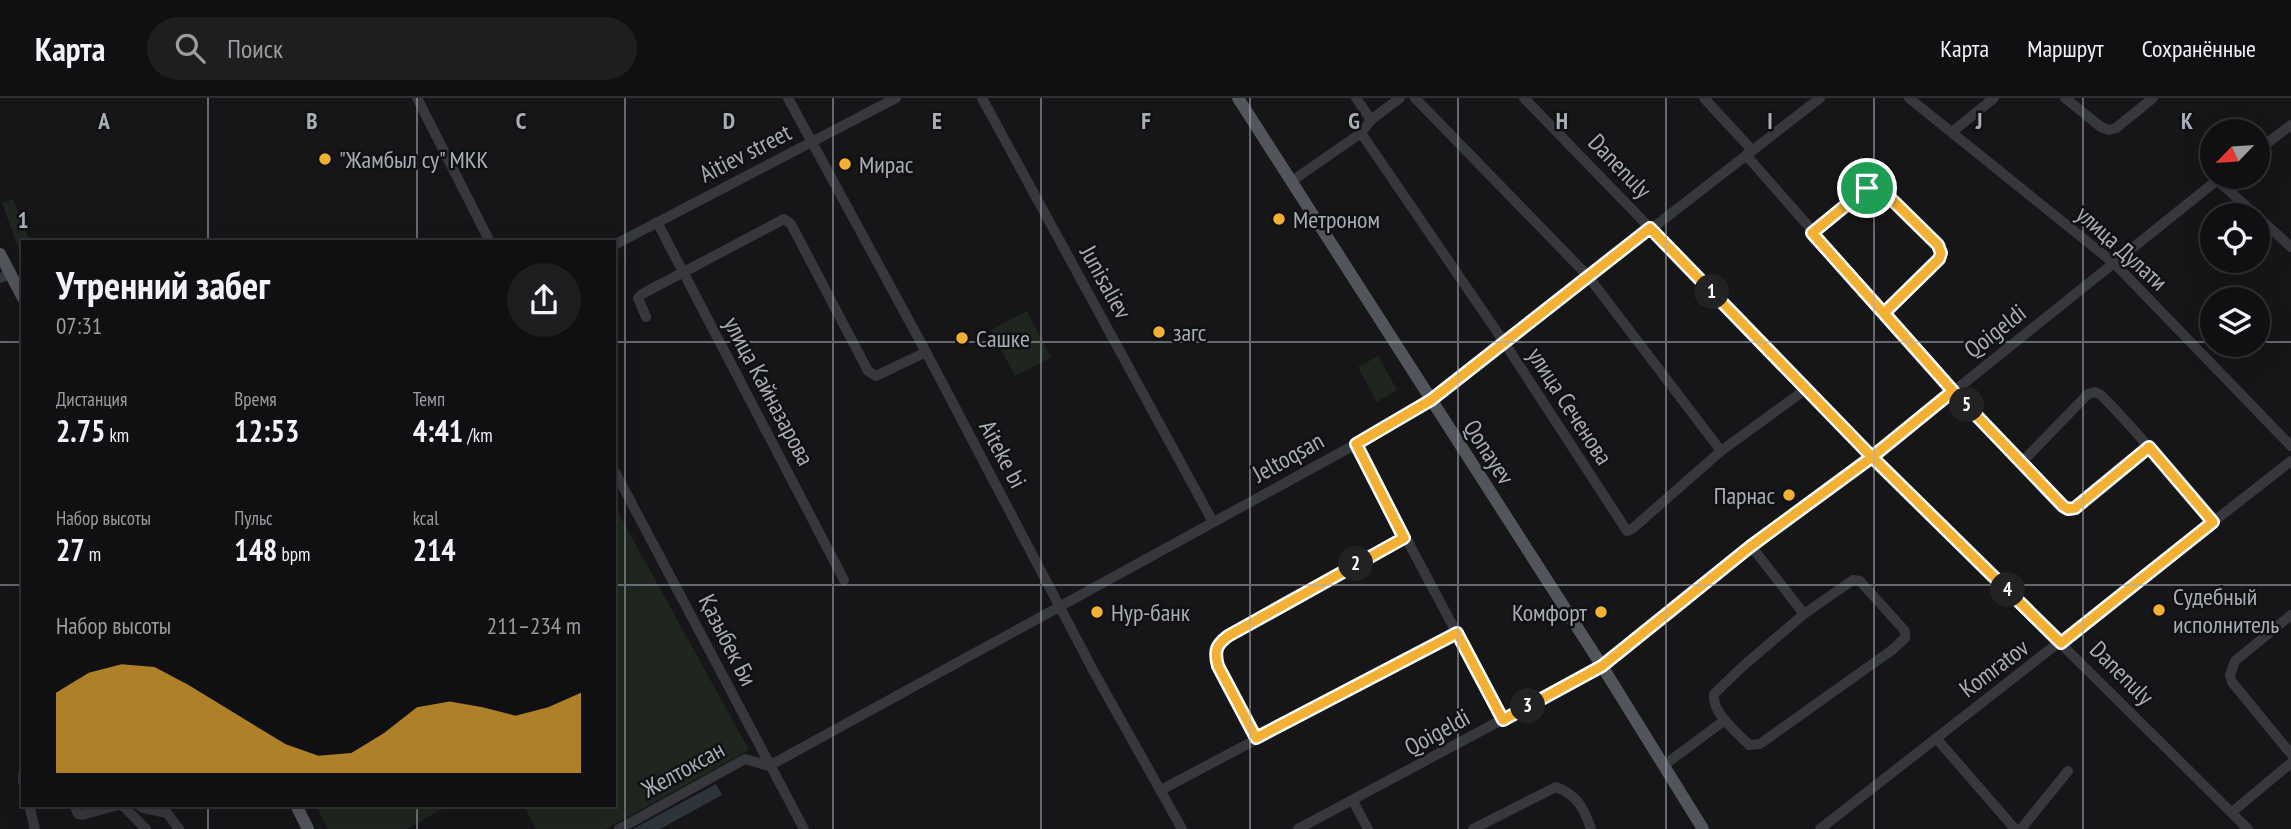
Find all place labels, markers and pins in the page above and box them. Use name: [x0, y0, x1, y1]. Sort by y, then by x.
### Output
place label: "Жамбыл су" МКК: [339, 144, 489, 175]
place label: Мирас: [859, 149, 914, 180]
marker: "Жамбыл су" МКК: [317, 151, 333, 167]
marker: Мирас: [837, 156, 853, 172]
pin: [1837, 158, 1897, 218]
place label: Метроном: [1293, 204, 1380, 235]
marker: Метроном: [1271, 211, 1287, 227]
pin: 1: [1694, 274, 1730, 310]
place label: загс: [1173, 317, 1207, 348]
place label: Сашке: [976, 323, 1030, 354]
marker: загс: [1151, 324, 1167, 340]
marker: Сашке: [954, 330, 970, 346]
pin: 5: [1950, 388, 1984, 422]
place label: Парнас: [1714, 480, 1775, 511]
marker: Парнас: [1781, 487, 1797, 503]
pin: 2: [1338, 546, 1374, 582]
pin: 4: [1990, 573, 2025, 608]
place label: Судебный исполнитель: [2173, 581, 2279, 640]
place label: Нур-банк: [1111, 597, 1191, 628]
place label: Комфорт: [1512, 597, 1587, 628]
marker: Судебный исполнитель: [2151, 602, 2167, 618]
marker: Нур-банк: [1089, 604, 1105, 620]
marker: Комфорт: [1593, 604, 1609, 620]
pin: 3: [1510, 688, 1546, 724]

